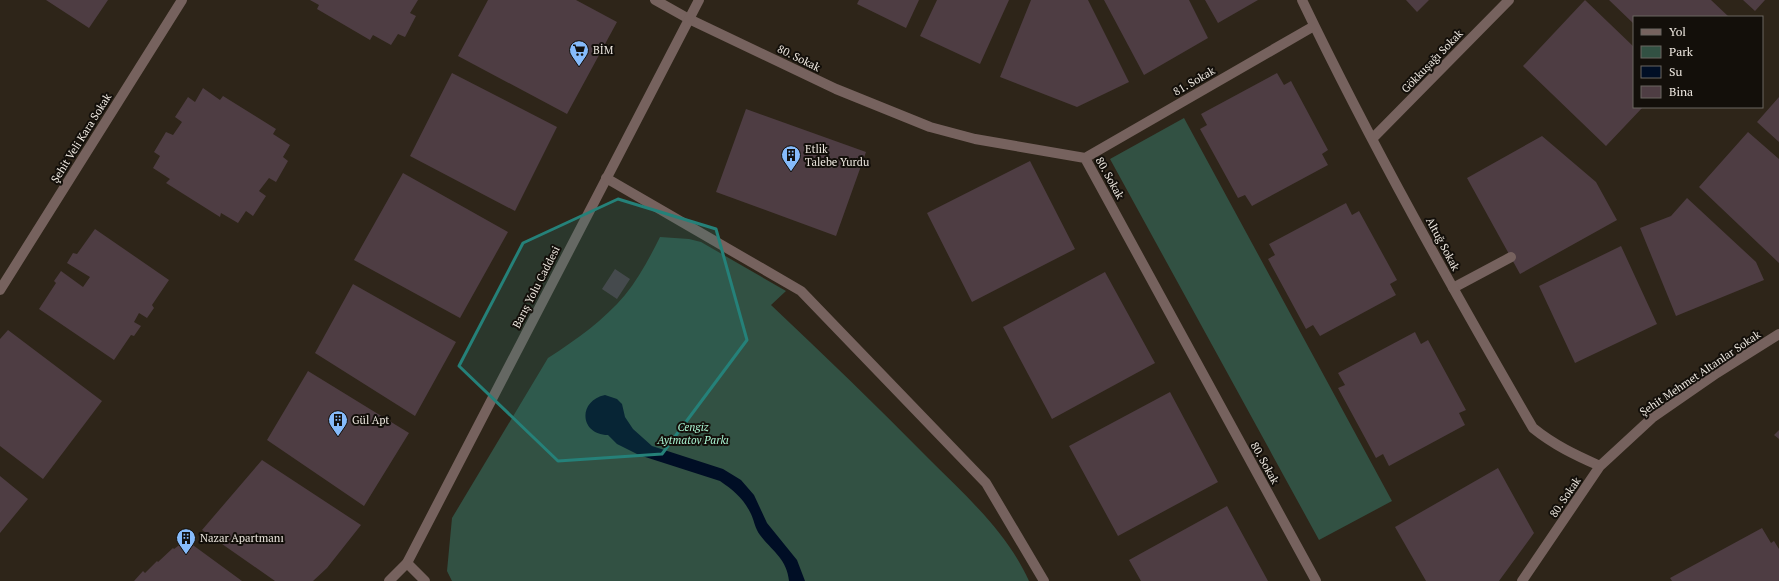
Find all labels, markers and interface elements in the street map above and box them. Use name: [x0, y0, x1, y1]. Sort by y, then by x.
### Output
legend: [1633, 16, 1763, 108]
text: Yol: [1669, 24, 1686, 39]
street label: Gökkuşağı Sokak: [1398, 26, 1466, 96]
supermarket icon: BİM: [568, 39, 590, 67]
street label: 80. Sokak: [775, 42, 823, 74]
place label: BİM: [593, 43, 614, 57]
text: Park: [1669, 44, 1694, 59]
street label: 81. Sokak: [1171, 63, 1218, 99]
text: Su: [1669, 64, 1682, 79]
text: Bina: [1669, 84, 1693, 99]
street label: Şehit Veli Kara Sokak: [48, 90, 114, 185]
place label: Etlik Talebe Yurdu: [805, 142, 870, 169]
building icon: Etlik Talebe Yurdu: [780, 144, 802, 172]
street label: 80. Sokak: [1093, 155, 1127, 202]
street label: Altuğ Sokak: [1423, 215, 1463, 273]
street label: Barış Yolu Caddesi: [509, 244, 563, 330]
street label: Şehit Mehmet Altanlar Sokak: [1637, 327, 1763, 419]
building icon: Gül Apt: [327, 409, 349, 437]
place label: Gül Apt: [352, 413, 389, 427]
park label: Cengiz Aytmatov Parkı: [656, 420, 729, 447]
street label: 80. Sokak: [1248, 440, 1282, 487]
street label: 80. Sokak: [1546, 474, 1584, 520]
building icon: Nazar Apartmanı: [175, 527, 197, 555]
place label: Nazar Apartmanı: [200, 531, 284, 545]

